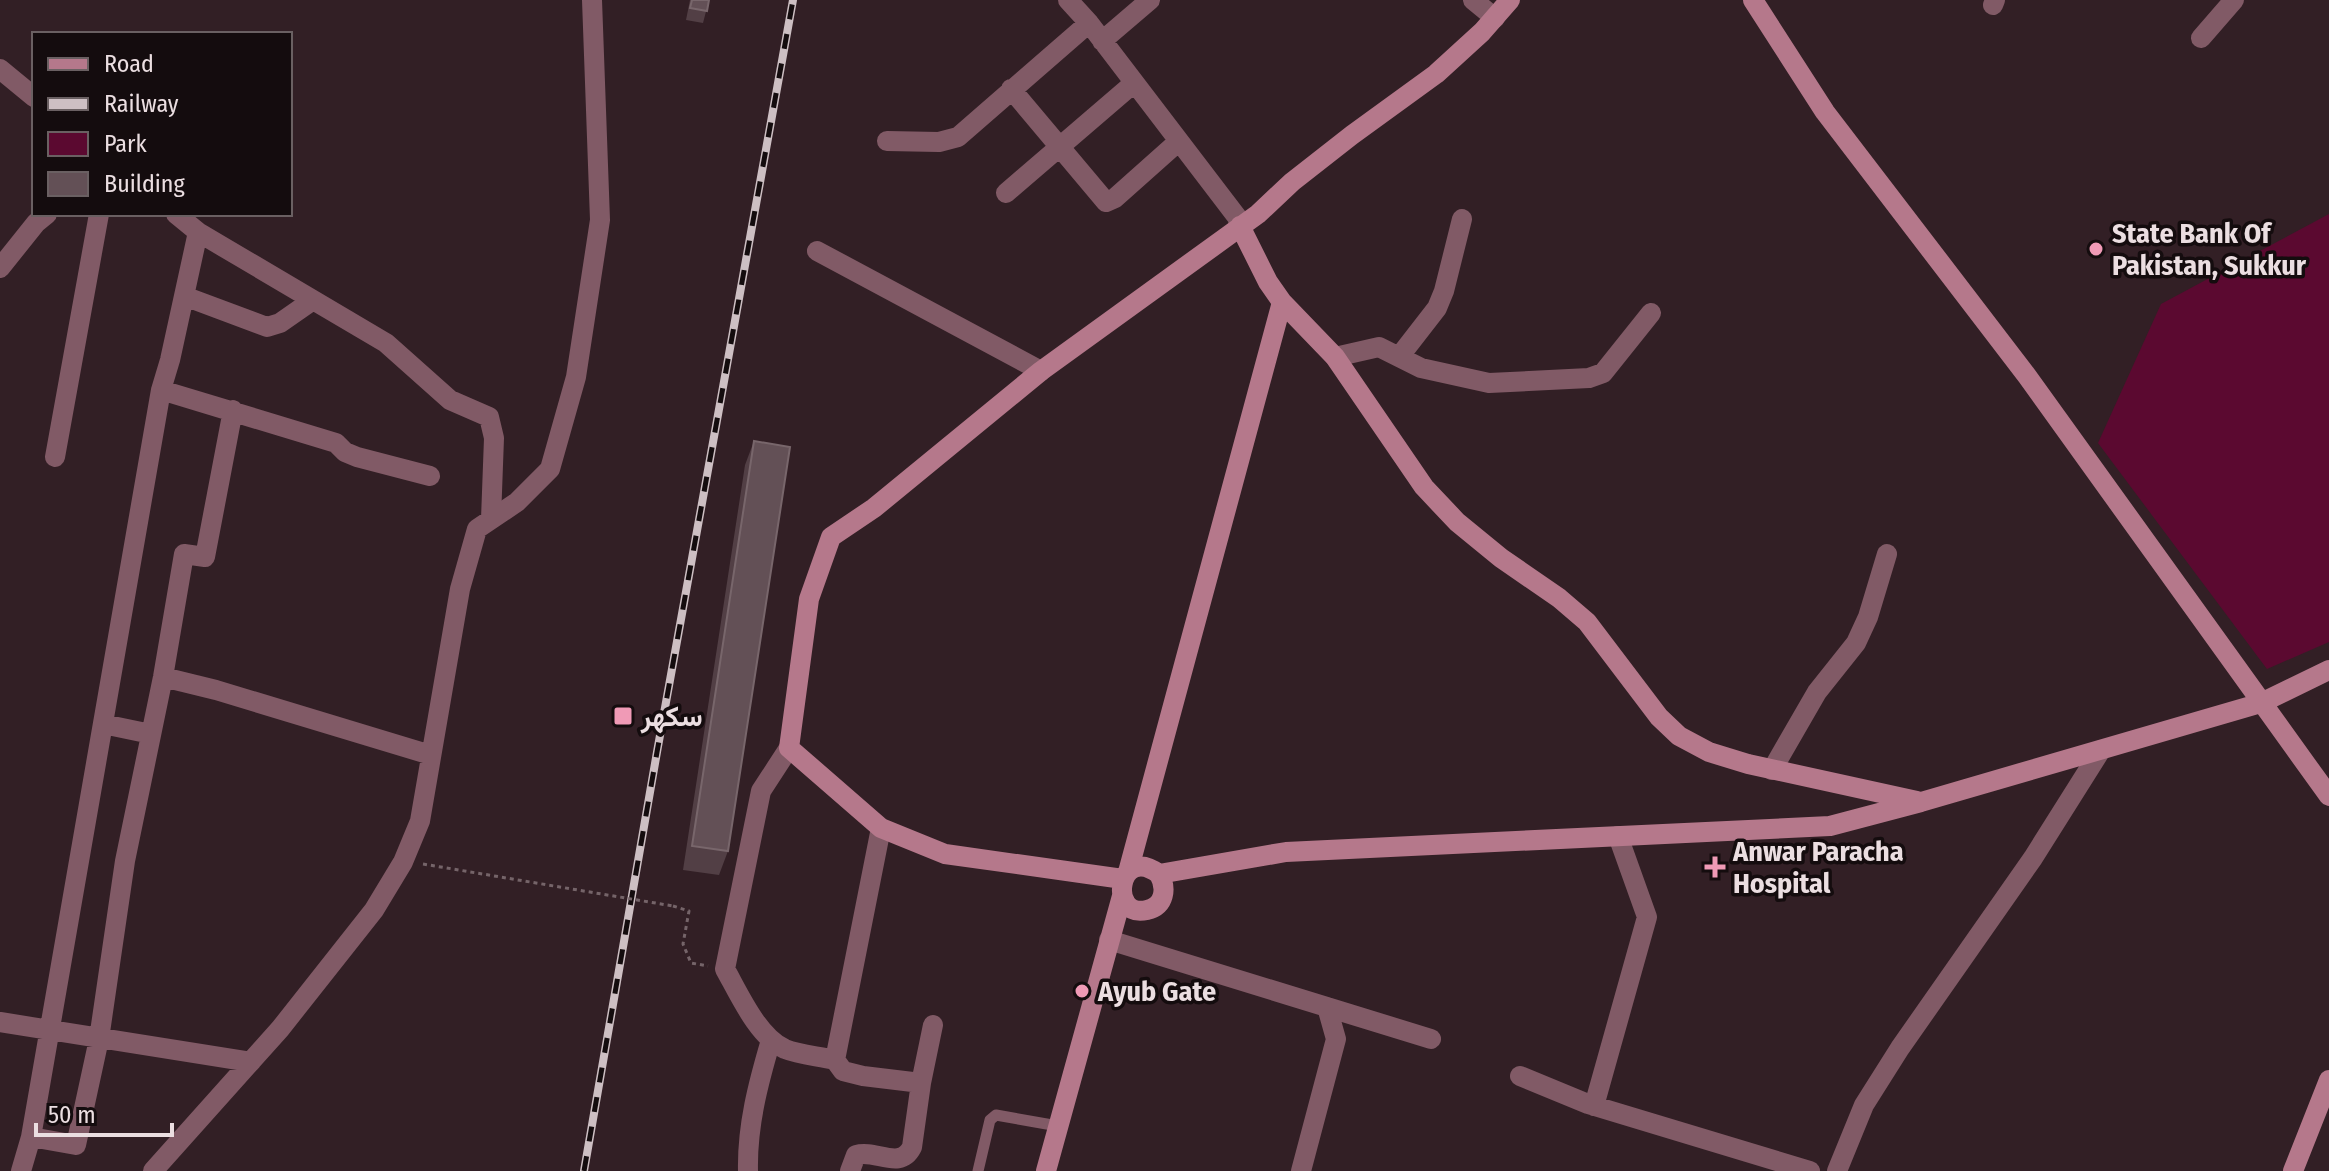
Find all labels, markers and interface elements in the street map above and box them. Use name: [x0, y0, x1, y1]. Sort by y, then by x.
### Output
legend: [32, 32, 292, 216]
text: Road: [104, 50, 154, 78]
text: Railway: [104, 90, 179, 118]
text: Park: [104, 130, 147, 158]
text: Building: [104, 170, 186, 198]
place label: State Bank Of Pakistan, Sukkur: [2112, 217, 2307, 282]
marker: State Bank Of Pakistan, Sukkur: [2087, 240, 2105, 258]
place label: سكهر: [640, 700, 703, 734]
marker: سكهر: [612, 705, 634, 727]
place label: Anwar Paracha Hospital: [1732, 835, 1904, 900]
marker: Anwar Paracha Hospital: [1704, 856, 1726, 878]
place label: Ayub Gate: [1097, 975, 1216, 1008]
marker: Ayub Gate: [1073, 982, 1091, 1000]
scale bar: [36, 1087, 172, 1137]
text: 50 m: [48, 1101, 96, 1129]

